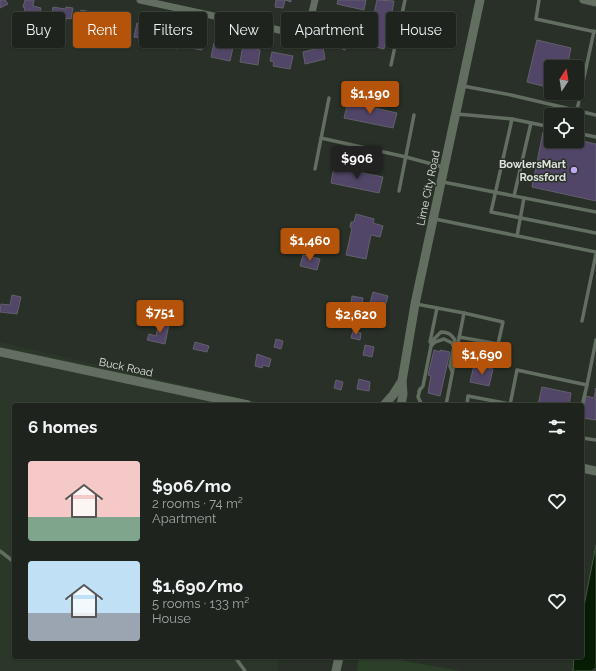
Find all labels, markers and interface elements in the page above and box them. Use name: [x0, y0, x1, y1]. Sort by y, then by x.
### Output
chip: Buy: [12, 12, 65, 48]
chip: Rent: [73, 12, 131, 48]
chip: Filters: [139, 12, 207, 48]
chip: New: [215, 12, 273, 48]
chip: Apartment: [281, 12, 378, 48]
chip: House: [386, 12, 456, 48]
north arrow: [544, 60, 584, 100]
map controls: [544, 60, 584, 148]
pin: $1,190: [337, 81, 403, 115]
text: $1,190: [350, 86, 390, 101]
button: locate: [544, 108, 584, 148]
pin: $906: [333, 146, 381, 180]
street label: Lime City Road: [414, 149, 443, 227]
text: $906: [341, 151, 373, 166]
place label: BowlersMart Rossford: [499, 158, 567, 184]
marker: BowlersMart Rossford: [569, 165, 579, 175]
pin: $1,460: [277, 228, 343, 262]
text: $1,460: [290, 233, 330, 248]
pin: $751: [136, 300, 184, 334]
pin: $2,620: [323, 302, 389, 336]
text: $751: [146, 305, 174, 320]
text: $2,620: [335, 307, 377, 322]
pin: $1,690: [449, 342, 515, 376]
text: $1,690: [461, 347, 503, 362]
street label: Buck Road: [98, 355, 154, 380]
icon: filters: [546, 416, 568, 438]
text: 6 homes: [28, 417, 97, 437]
text: $906/mo: [152, 476, 231, 496]
icon: home: [60, 477, 108, 525]
icon: heart: [546, 490, 568, 512]
text: 2 rooms · 74 m²: [152, 496, 243, 511]
text: Apartment: [152, 511, 216, 526]
text: $1,690/mo: [152, 576, 243, 596]
icon: home: [60, 577, 108, 625]
icon: heart: [546, 590, 568, 612]
text: 5 rooms · 133 m²: [152, 596, 249, 611]
text: House: [152, 611, 191, 626]

